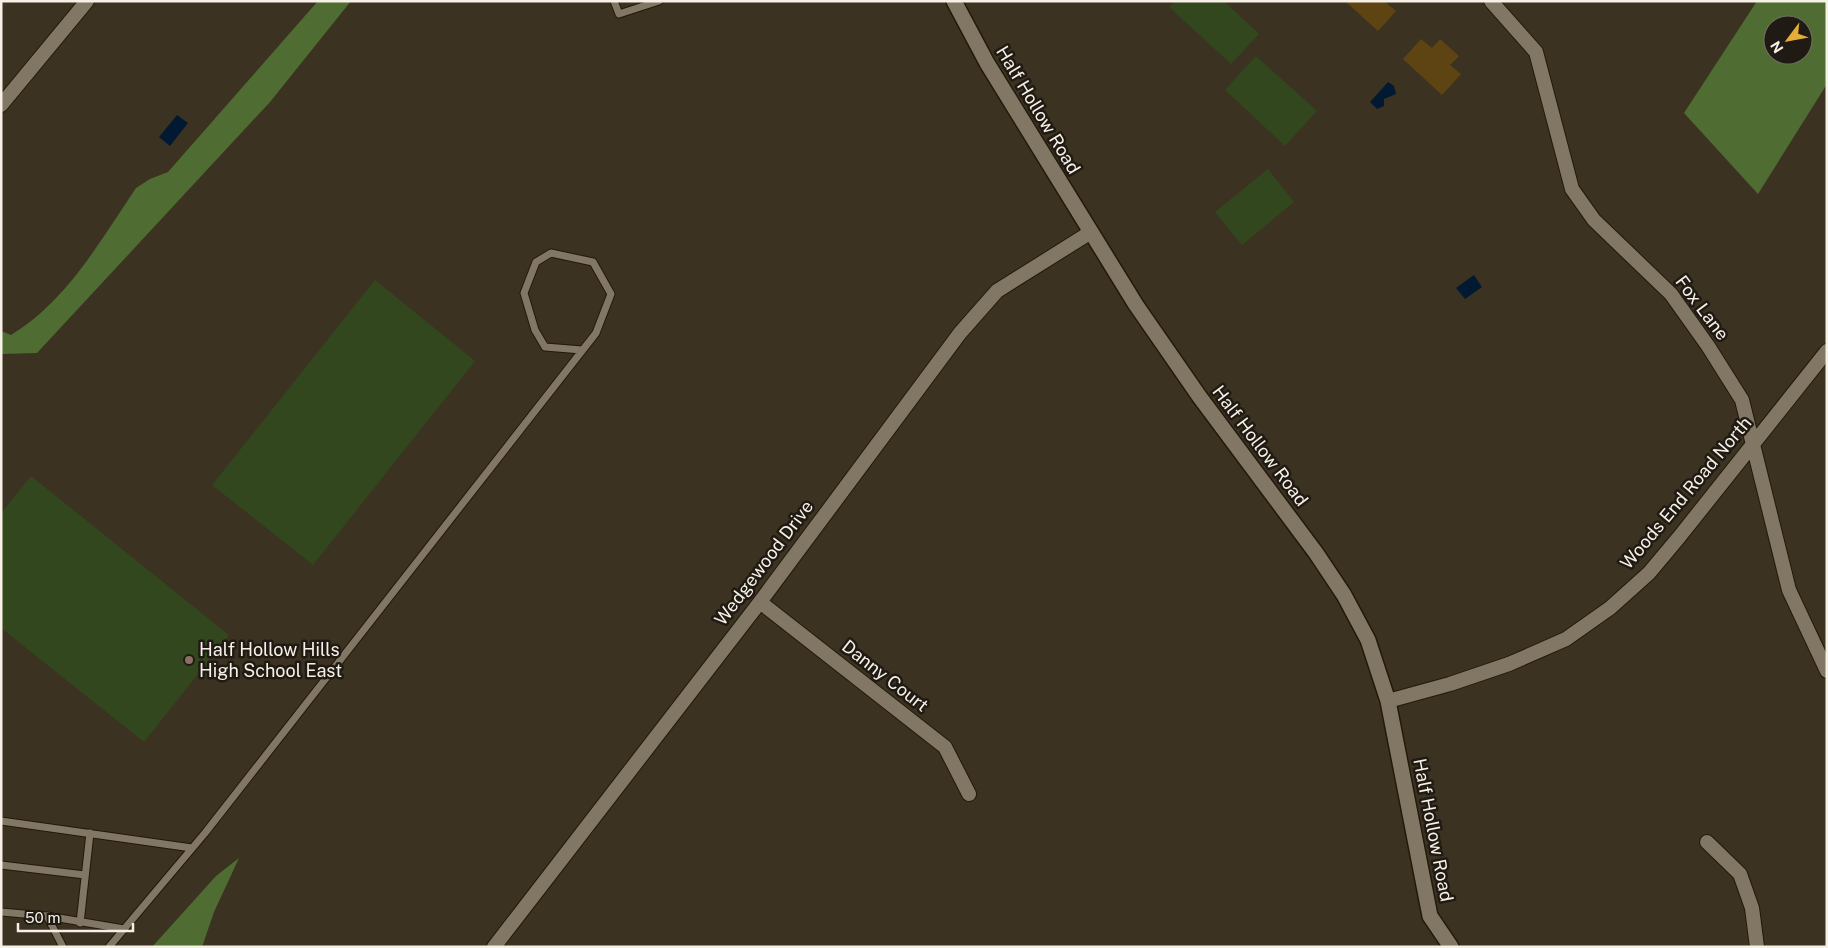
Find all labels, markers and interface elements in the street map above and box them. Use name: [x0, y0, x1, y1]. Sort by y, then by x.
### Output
north arrow: [1763, 15, 1813, 65]
text: N: [1767, 38, 1787, 56]
street label: Half Hollow Road: [992, 42, 1085, 177]
street label: Fox Lane: [1671, 271, 1733, 344]
street label: Half Hollow Road: [1208, 381, 1313, 510]
street label: Woods End Road North: [1616, 412, 1755, 573]
street label: Wedgewood Drive: [710, 496, 817, 629]
street label: Danny Court: [838, 635, 933, 716]
place label: Half Hollow Hills High School East: [199, 639, 342, 681]
marker: Half Hollow Hills High School East: [183, 654, 195, 666]
street label: Half Hollow Road: [1409, 757, 1458, 903]
scale bar: [18, 900, 132, 932]
text: 50 m: [25, 909, 60, 926]

